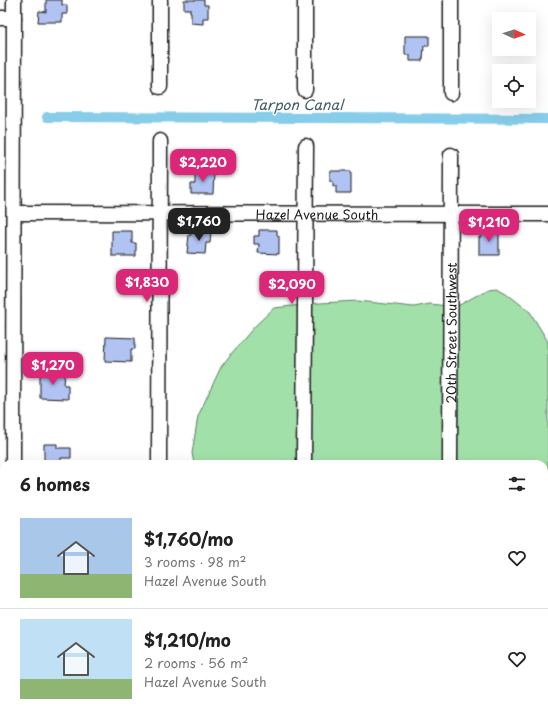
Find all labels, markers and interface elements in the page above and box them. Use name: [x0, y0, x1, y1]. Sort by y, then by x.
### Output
north arrow: [492, 12, 536, 56]
map controls: [492, 12, 536, 108]
button: locate: [492, 64, 536, 108]
water label: Tarpon Canal: [251, 94, 345, 115]
pin: $2,220: [170, 149, 236, 183]
text: $2,220: [179, 152, 227, 171]
street label: Hazel Avenue South: [256, 204, 378, 223]
pin: $1,760: [166, 208, 232, 242]
pin: $1,210: [456, 209, 522, 243]
text: $1,760: [177, 211, 221, 230]
text: $1,210: [468, 212, 510, 231]
street label: 20th Street Southwest: [441, 262, 460, 404]
pin: $1,830: [114, 269, 180, 303]
pin: $2,090: [259, 271, 325, 305]
text: $1,830: [125, 272, 169, 291]
text: $2,090: [268, 274, 316, 293]
pin: $1,270: [20, 352, 86, 386]
text: $1,270: [31, 355, 75, 374]
text: 6 homes: [20, 471, 90, 497]
icon: filters: [506, 473, 528, 495]
text: $1,760/mo: [144, 526, 233, 552]
icon: home: [52, 534, 100, 582]
icon: heart: [506, 547, 528, 569]
text: 3 rooms · 98 m²: [144, 552, 246, 571]
text: Hazel Avenue South: [144, 571, 267, 590]
text: $1,210/mo: [144, 627, 231, 653]
icon: home: [52, 635, 100, 683]
icon: heart: [506, 648, 528, 670]
text: 2 rooms · 56 m²: [144, 653, 248, 672]
text: Hazel Avenue South: [144, 672, 267, 691]

